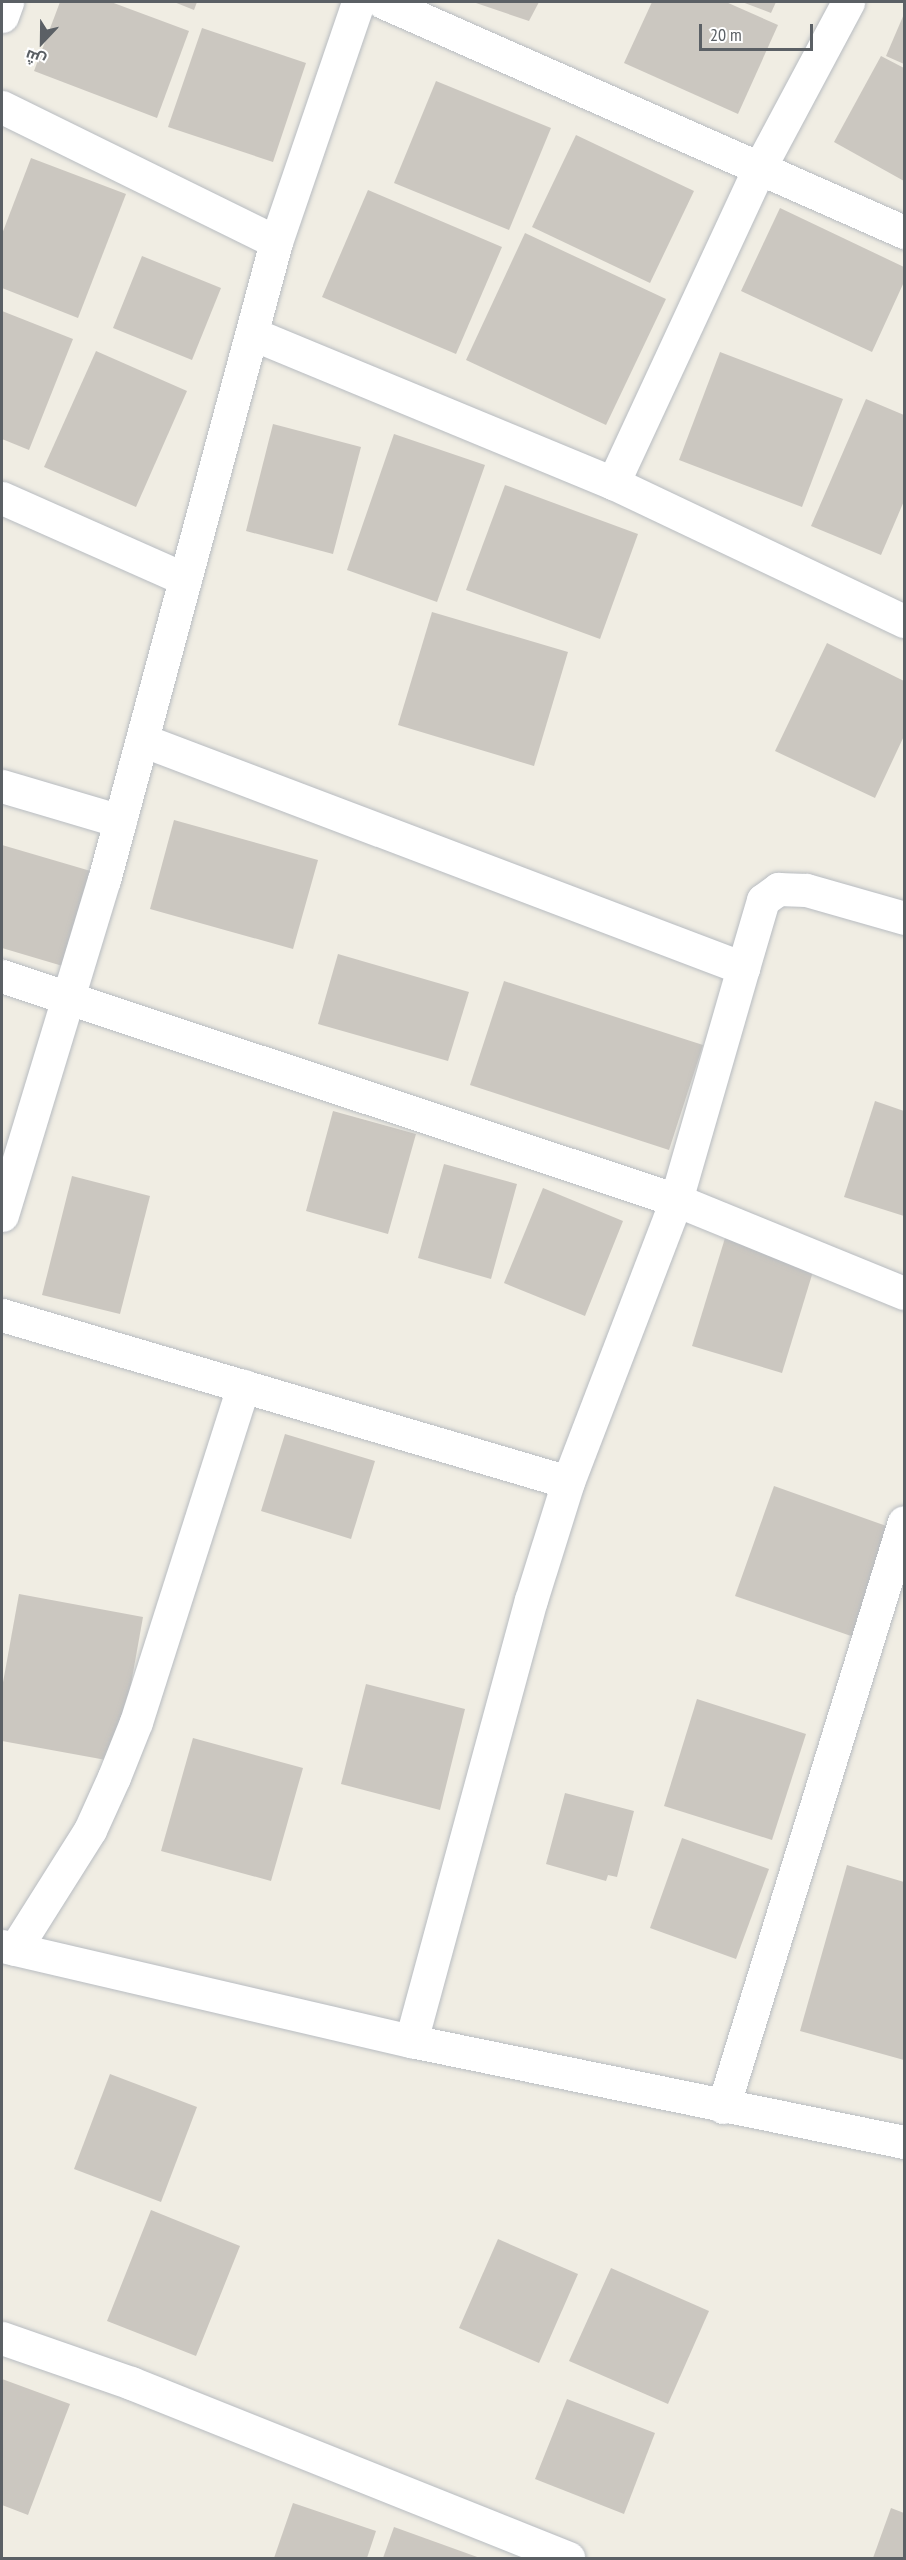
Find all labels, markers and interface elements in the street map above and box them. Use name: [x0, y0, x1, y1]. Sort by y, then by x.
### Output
north arrow: [12, 12, 72, 72]
scale bar: [702, 12, 816, 50]
text: 20 m: [710, 23, 742, 46]
text: ش: [22, 46, 49, 72]

